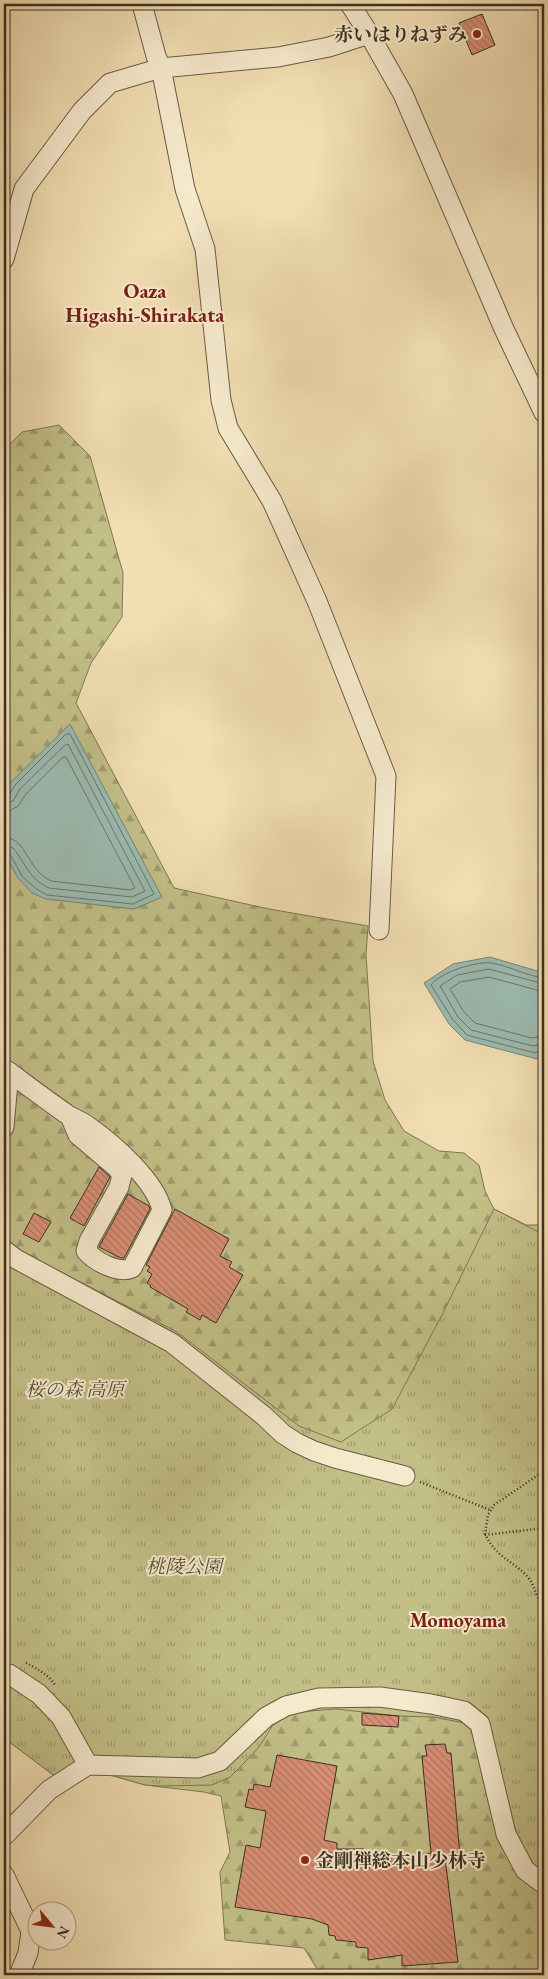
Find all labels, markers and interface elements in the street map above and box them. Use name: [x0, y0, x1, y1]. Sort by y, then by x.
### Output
place label: 赤いはりねずみ: [334, 22, 467, 47]
marker: 赤いはりねずみ: [471, 28, 483, 40]
district label: Oaza Higashi-Shirakata: [66, 277, 225, 328]
park label: 桜の森 高原: [26, 1377, 127, 1402]
park label: 桃陵公園: [146, 1554, 225, 1579]
district label: Momoyama: [410, 1607, 507, 1633]
place label: 金剛禅総本山少林寺: [315, 1848, 486, 1873]
marker: 金剛禅総本山少林寺: [299, 1854, 311, 1866]
north arrow: [28, 1902, 78, 1952]
text: N: [52, 1923, 74, 1942]

